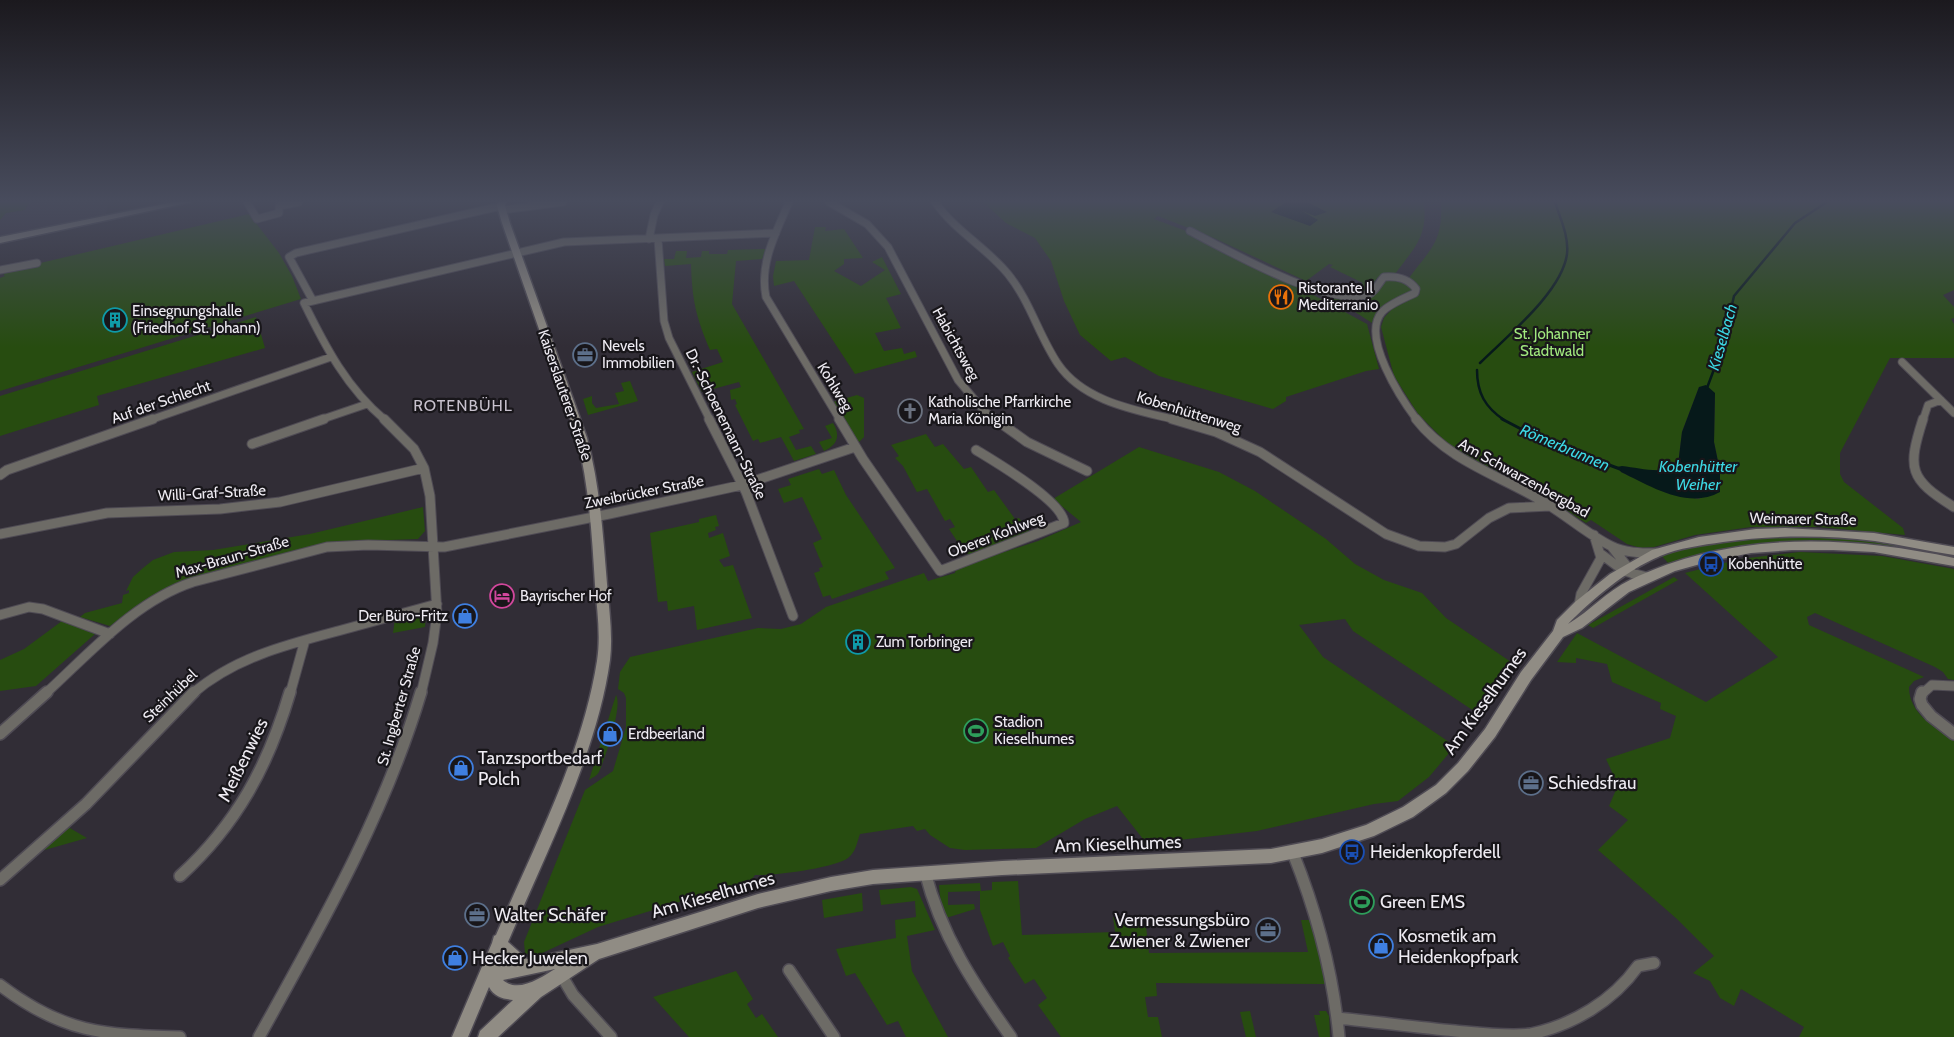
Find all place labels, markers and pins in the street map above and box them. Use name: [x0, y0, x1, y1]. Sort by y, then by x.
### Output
place label: Ristorante Il Mediterranio: [1298, 279, 1378, 314]
restaurant icon: Ristorante Il Mediterranio: [1268, 284, 1294, 310]
place label: Einsegnungshalle (Friedhof St. Johann): [132, 302, 261, 337]
building icon: Einsegnungshalle (Friedhof St. Johann): [102, 307, 128, 333]
place label: Nevels Immobilien: [602, 337, 675, 372]
office icon: Nevels Immobilien: [572, 342, 598, 368]
place label: Katholische Pfarrkirche Maria Königin: [928, 393, 1071, 428]
church icon: Katholische Pfarrkirche Maria Königin: [897, 398, 923, 424]
bus stop icon: Kobenhütte: [1698, 551, 1724, 577]
place label: Kobenhütte: [1728, 555, 1803, 573]
hotel icon: Bayrischer Hof: [489, 583, 515, 609]
place label: Bayrischer Hof: [520, 587, 612, 605]
shop icon: Der Büro-Fritz: [452, 603, 478, 629]
place label: Der Büro-Fritz: [358, 607, 448, 625]
building icon: Zum Torbringer: [845, 629, 871, 655]
place label: Zum Torbringer: [876, 633, 973, 651]
place label: Stadion Kieselhumes: [994, 713, 1074, 748]
sports icon: Stadion Kieselhumes: [963, 718, 989, 744]
shop icon: Erdbeerland: [597, 721, 623, 747]
place label: Erdbeerland: [628, 725, 705, 743]
place label: Tanzsportbedarf Polch: [478, 747, 602, 790]
shop icon: Tanzsportbedarf Polch: [448, 755, 474, 781]
office icon: Schiedsfrau: [1518, 770, 1544, 796]
place label: Schiedsfrau: [1548, 772, 1637, 794]
bus stop icon: Heidenkopferdell: [1339, 839, 1365, 865]
place label: Heidenkopferdell: [1370, 841, 1501, 863]
sports icon: Green EMS: [1349, 889, 1375, 915]
place label: Green EMS: [1380, 891, 1465, 913]
office icon: Walter Schäfer: [464, 902, 490, 928]
place label: Walter Schäfer: [494, 904, 606, 926]
place label: Vermessungsbüro Zwiener & Zwiener: [1110, 909, 1250, 952]
office icon: Vermessungsbüro Zwiener & Zwiener: [1255, 917, 1281, 943]
place label: Kosmetik am Heidenkopfpark: [1398, 925, 1520, 968]
shop icon: Kosmetik am Heidenkopfpark: [1368, 933, 1394, 959]
shop icon: Hecker Juwelen: [442, 945, 468, 971]
place label: Hecker Juwelen: [472, 947, 588, 969]

